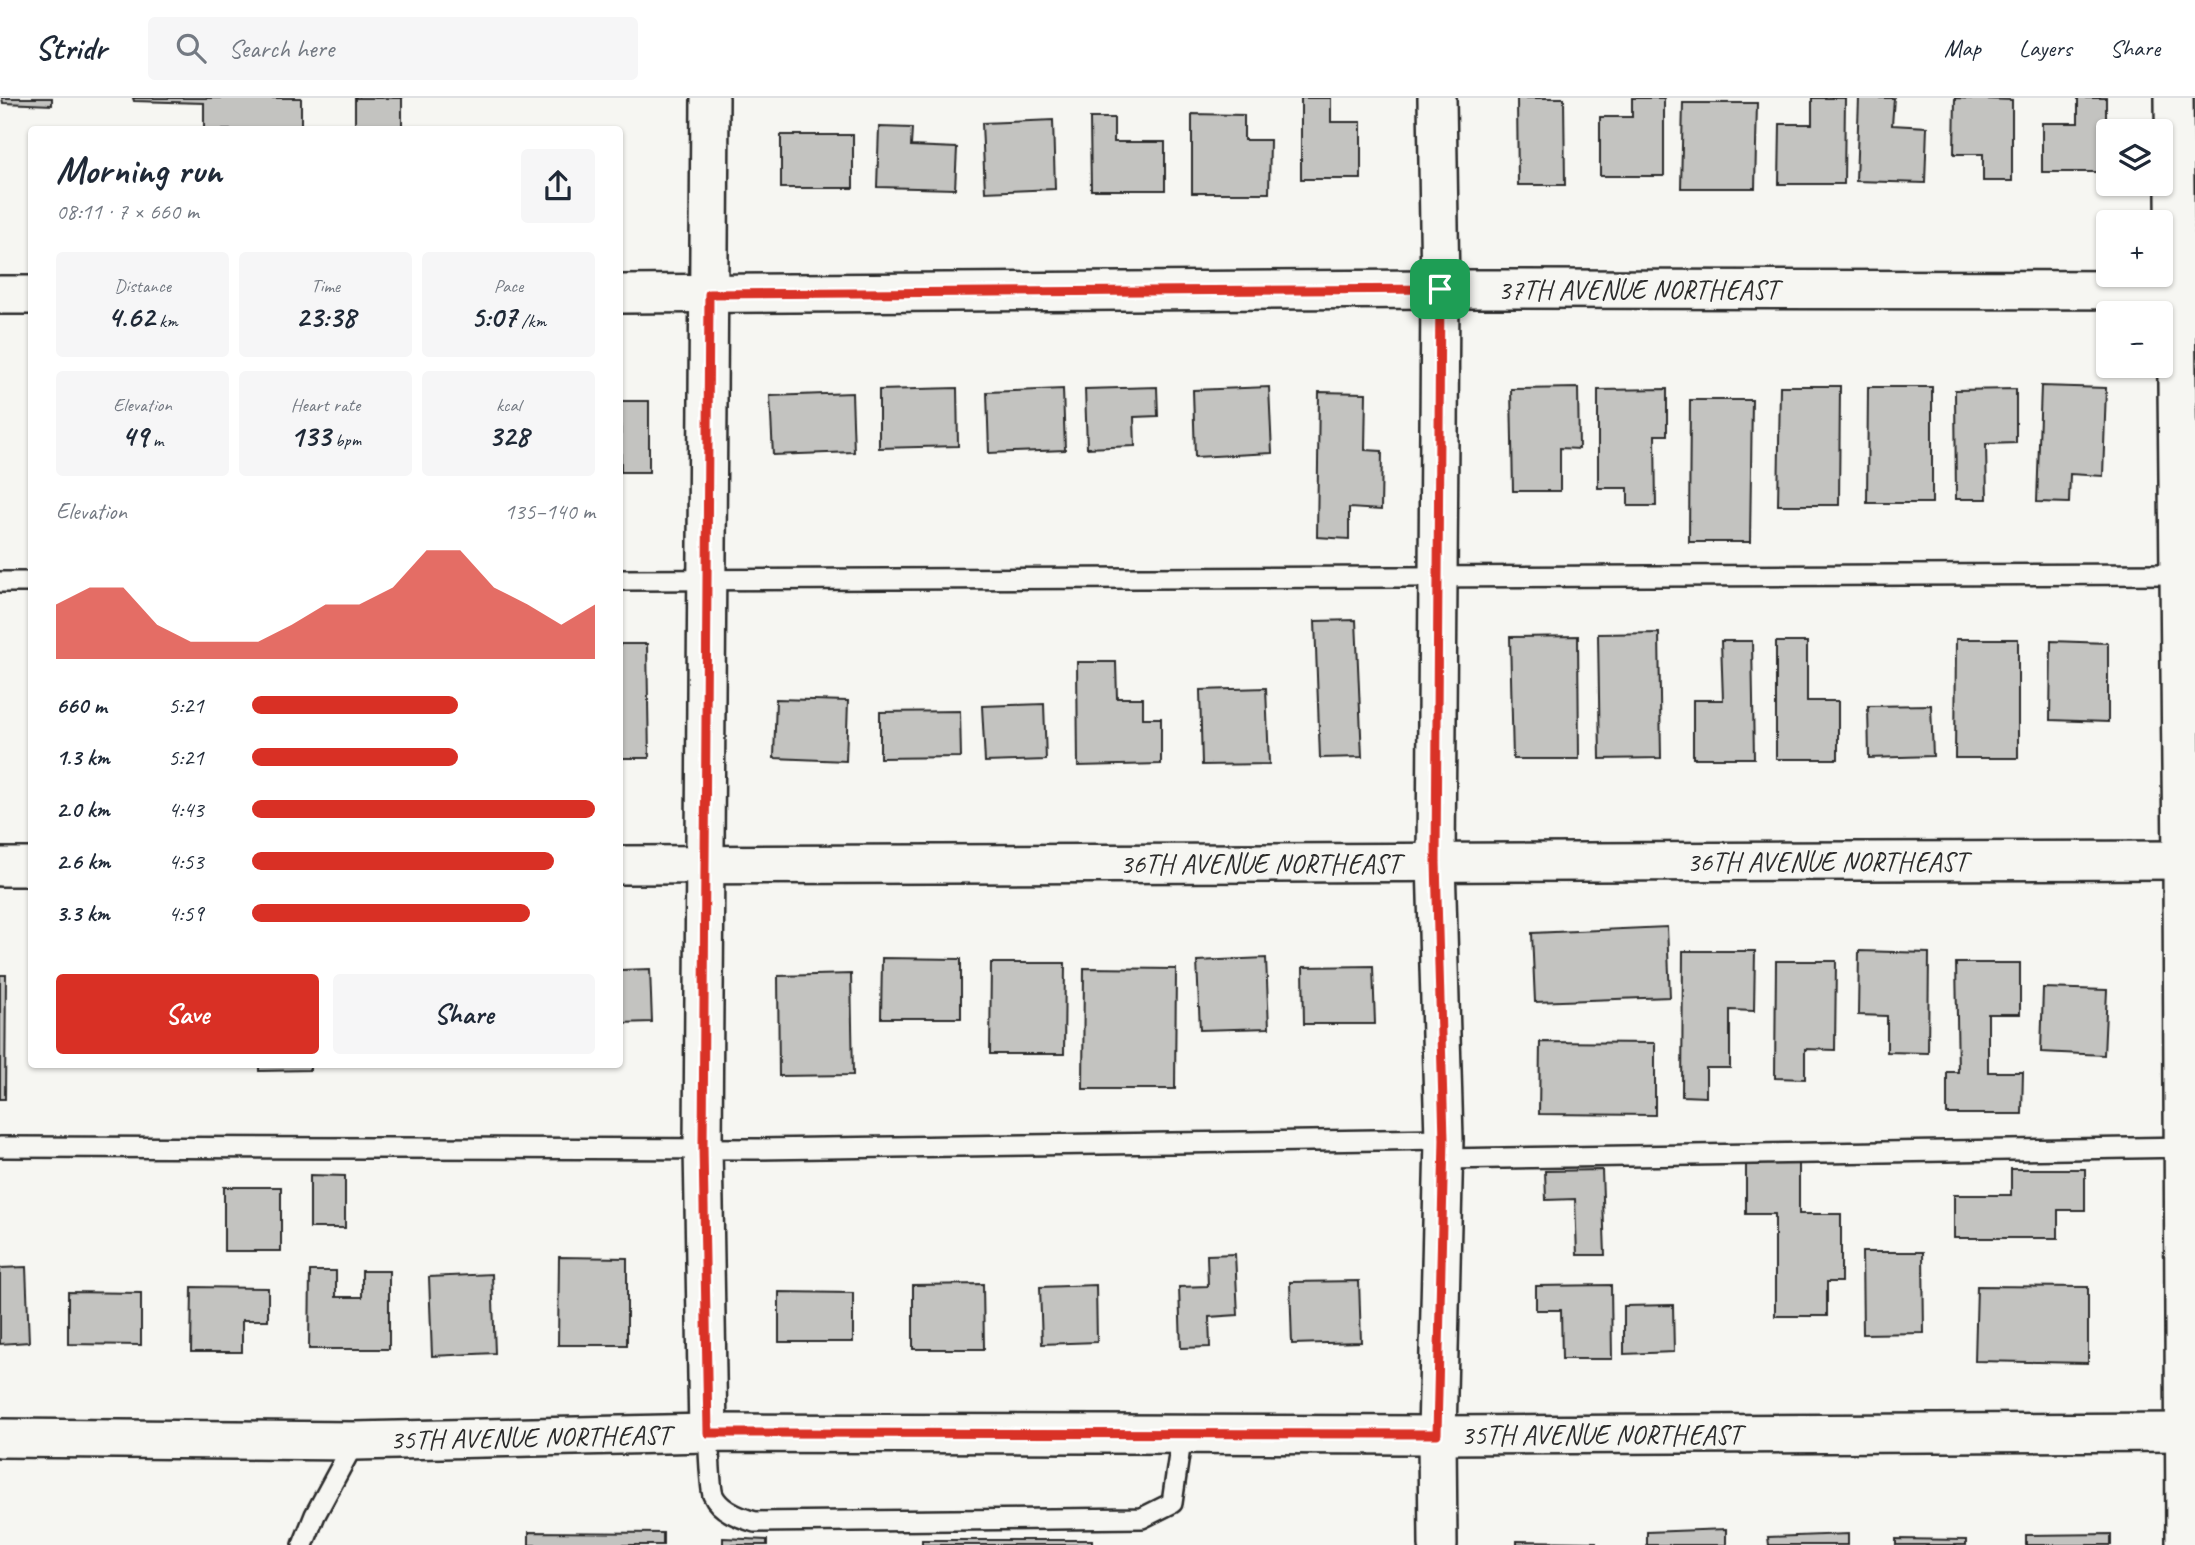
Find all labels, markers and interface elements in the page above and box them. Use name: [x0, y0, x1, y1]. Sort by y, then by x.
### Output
search box: [148, 17, 638, 80]
text: Stridr: [35, 27, 106, 69]
icon: search: [172, 29, 210, 67]
text: Search here: [228, 32, 334, 65]
text: Map: [1944, 33, 1981, 63]
text: Layers: [2019, 33, 2072, 63]
text: Share: [2110, 33, 2160, 63]
map controls: [2096, 119, 2173, 378]
button: layers: [2096, 119, 2173, 196]
text: Morning run: [56, 147, 222, 194]
button: share: [521, 149, 595, 223]
text: 08:11 · 7 × 660 m: [56, 197, 199, 226]
button: +: [2096, 210, 2173, 287]
pin: [1410, 259, 1470, 319]
icon: arrive: [1421, 270, 1459, 308]
street label: 37TH AVENUE NORTHEAST: [1498, 272, 1784, 307]
text: Distance: [114, 274, 171, 298]
text: Time: [311, 274, 340, 298]
text: Pace: [494, 274, 523, 298]
text: 4.62: [107, 298, 154, 336]
text: 23:38: [296, 298, 355, 336]
text: 5:07: [471, 298, 517, 336]
button: −: [2096, 301, 2173, 378]
text: km: [154, 309, 178, 333]
text: /km: [517, 309, 546, 333]
text: Elevation: [113, 393, 172, 417]
text: Heart rate: [291, 393, 360, 417]
text: kcal: [496, 393, 521, 417]
text: 49: [122, 417, 148, 455]
text: 133: [290, 417, 330, 455]
text: 328: [488, 417, 529, 455]
text: m: [148, 428, 163, 452]
text: bpm: [330, 428, 361, 452]
text: Elevation: [56, 497, 127, 526]
text: 135–140 m: [504, 497, 595, 526]
text: 660 m: [56, 691, 107, 720]
text: 5:21: [168, 691, 204, 720]
text: 1.3 km: [56, 743, 110, 772]
text: 5:21: [168, 743, 204, 772]
text: 2.0 km: [56, 795, 110, 824]
text: 4:43: [168, 795, 204, 824]
street label: 36TH AVENUE NORTHEAST: [1687, 844, 1973, 879]
street label: 36TH AVENUE NORTHEAST: [1120, 846, 1406, 881]
text: 2.6 km: [56, 847, 110, 876]
text: 4:53: [168, 847, 204, 876]
text: 3.3 km: [56, 899, 110, 928]
text: 4:59: [168, 899, 204, 928]
button: Save: [56, 974, 319, 1054]
button: Share: [333, 974, 595, 1054]
street label: 35TH AVENUE NORTHEAST: [390, 1417, 677, 1457]
street label: 35TH AVENUE NORTHEAST: [1461, 1417, 1747, 1452]

